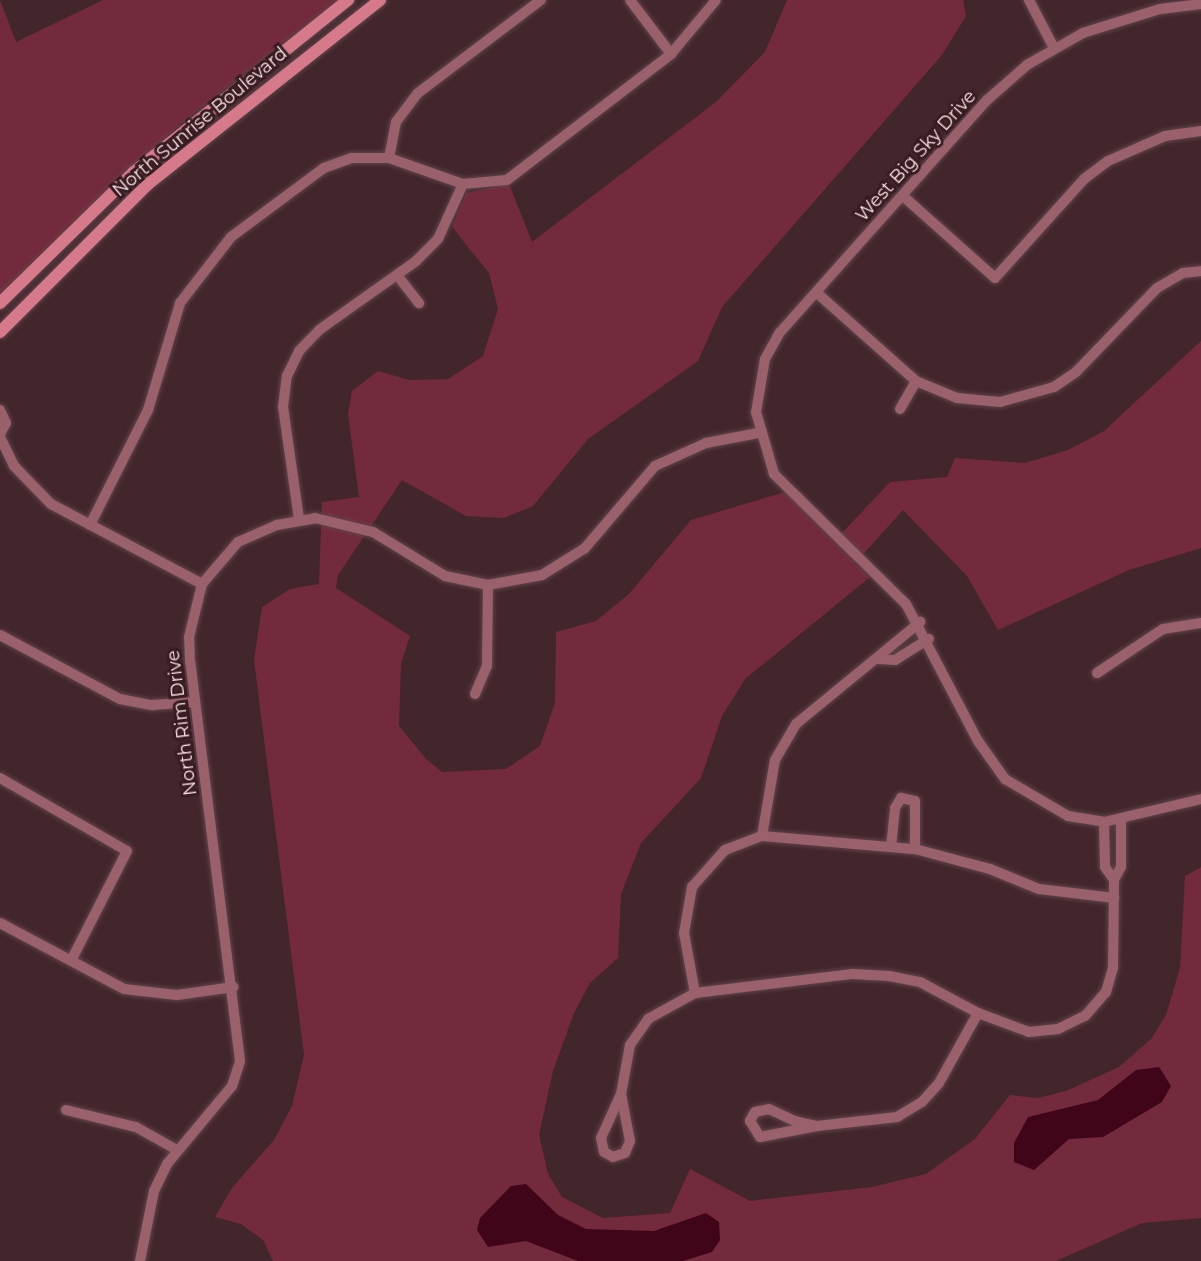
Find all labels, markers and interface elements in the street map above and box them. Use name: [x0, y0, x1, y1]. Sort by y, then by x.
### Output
street label: North Sunrise Boulevard: [108, 43, 292, 201]
street label: West Big Sky Drive: [851, 86, 981, 226]
street label: North Rim Drive: [162, 649, 202, 797]

